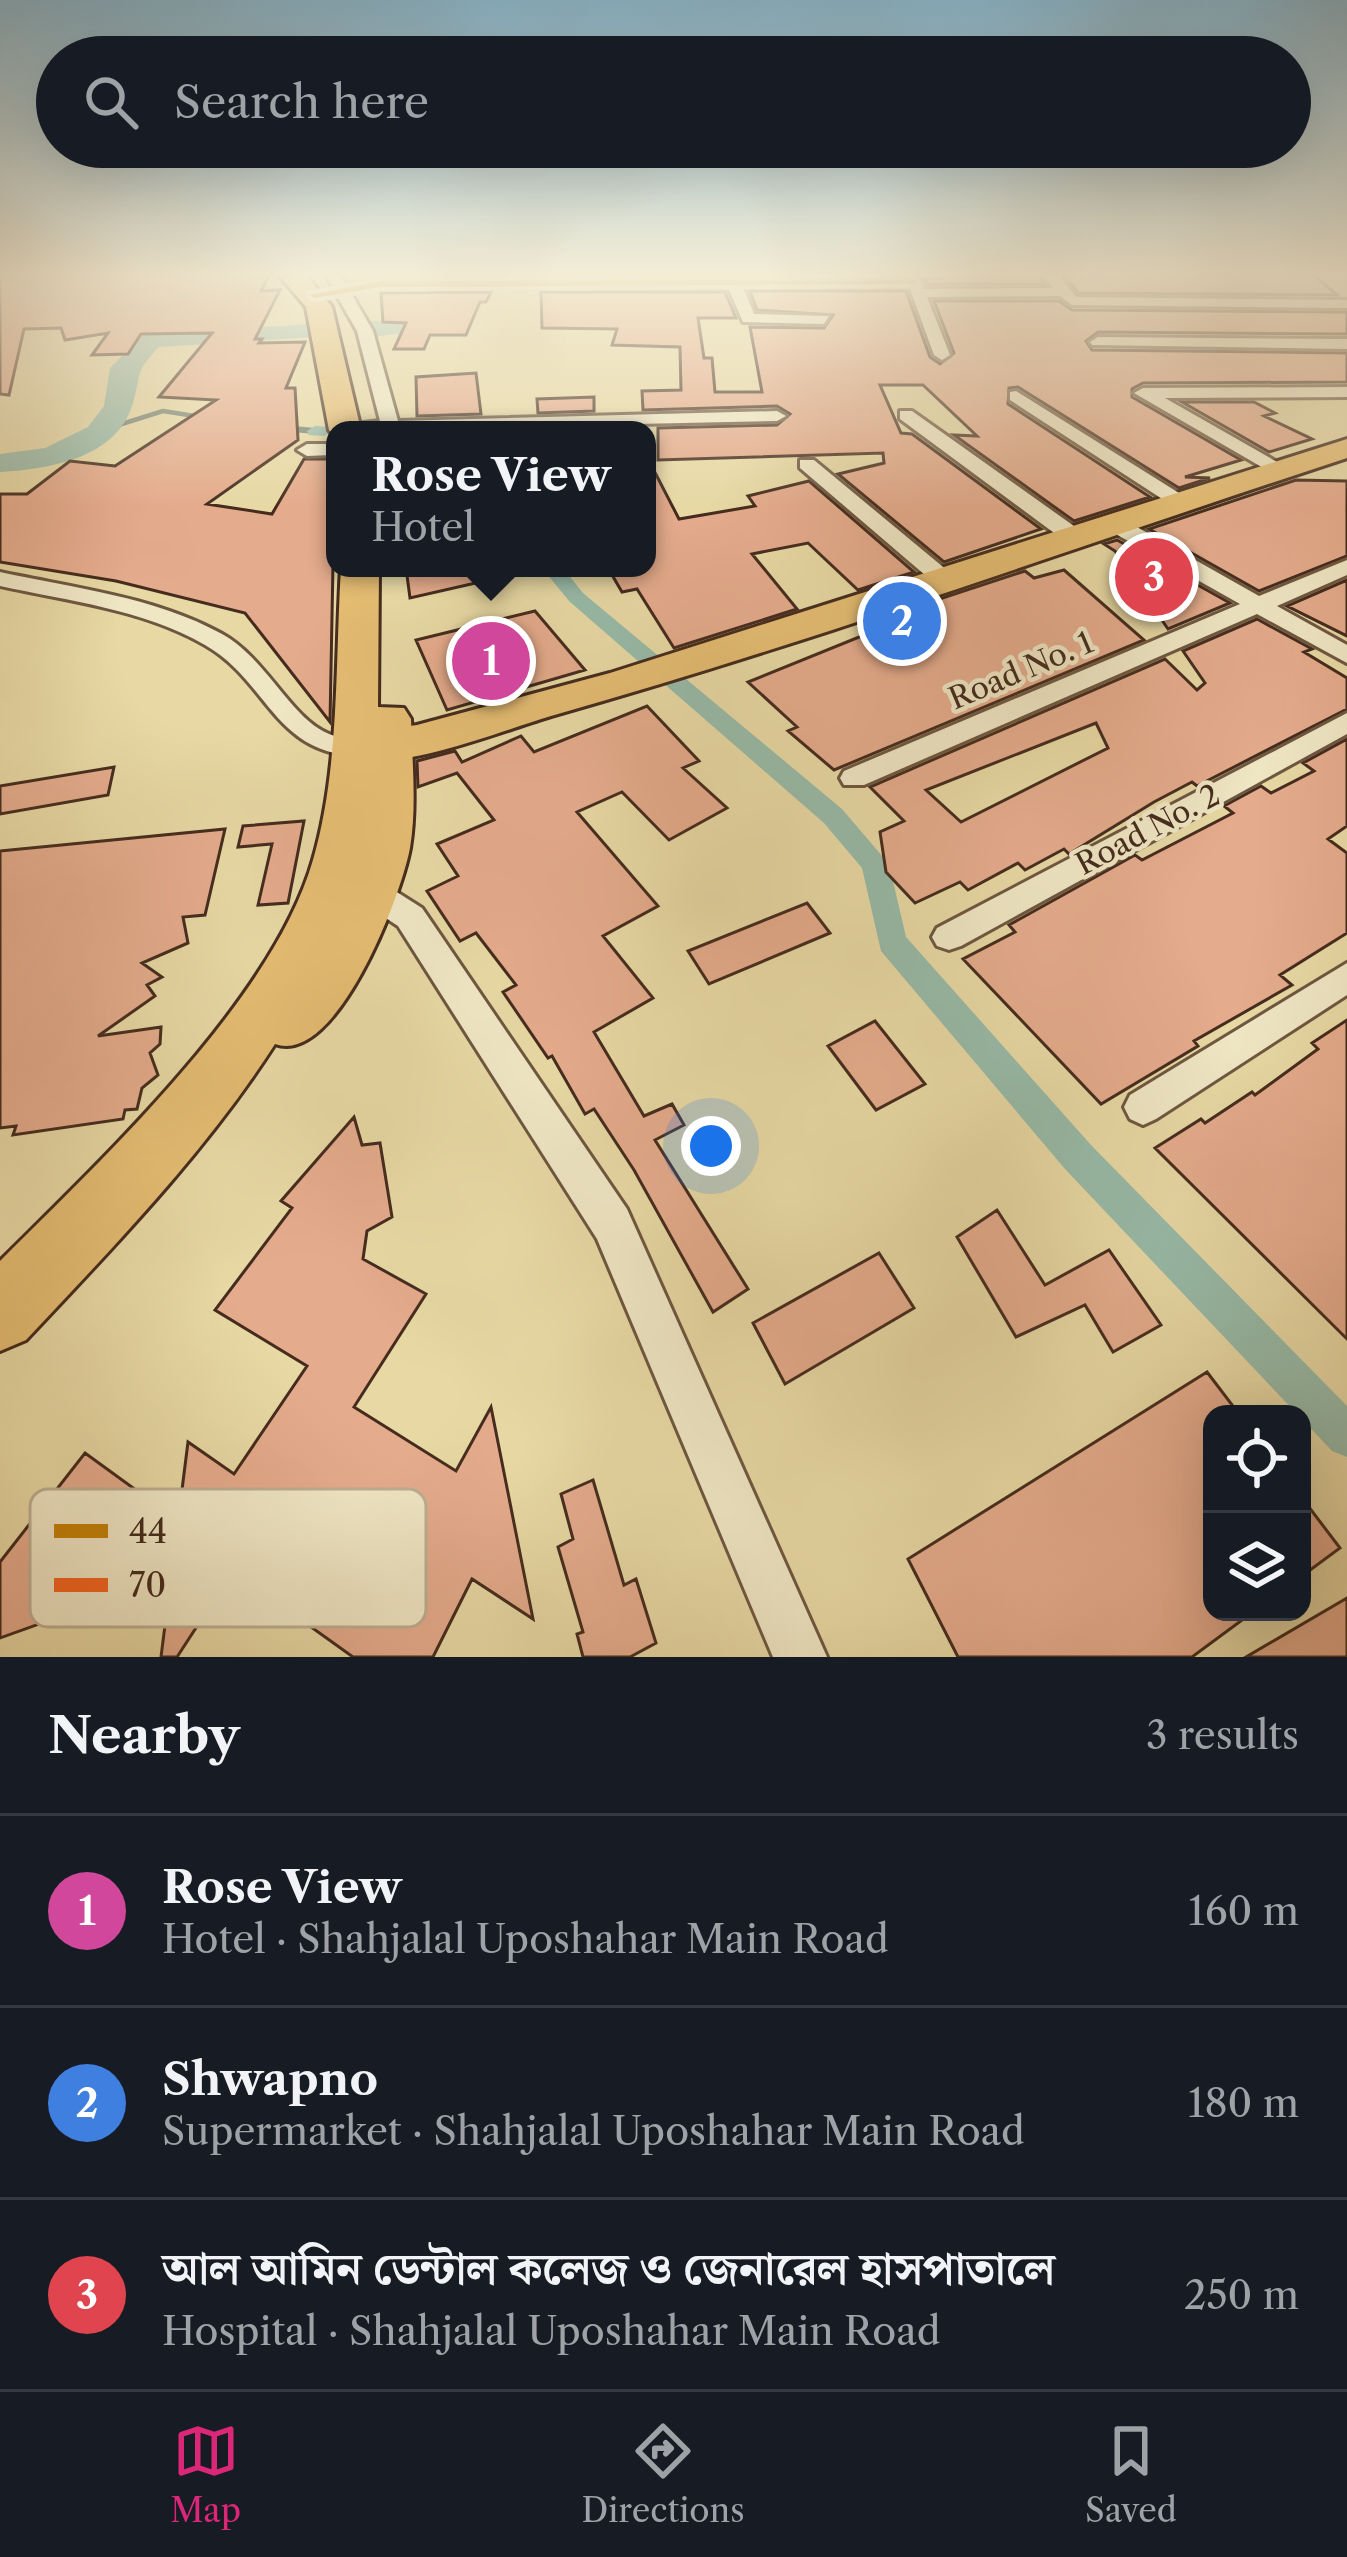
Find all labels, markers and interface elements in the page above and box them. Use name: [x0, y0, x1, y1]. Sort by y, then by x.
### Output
search box: [36, 36, 1311, 168]
icon: search: [78, 69, 144, 135]
text: Search here: [174, 74, 429, 130]
popup: [326, 421, 656, 577]
text: Rose View: [371, 447, 611, 503]
text: Hotel: [371, 503, 475, 551]
pin: 3: [1115, 532, 1193, 622]
pin: 2: [863, 576, 941, 666]
pin: 1: [452, 616, 530, 706]
street label: Road No. 1: [943, 623, 1099, 717]
street label: Road No. 2: [1069, 776, 1226, 883]
your location: [681, 1116, 741, 1176]
map controls: [1203, 1405, 1311, 1621]
button: locate: [1203, 1405, 1311, 1513]
legend: [30, 1489, 426, 1627]
text: 44: [129, 1511, 167, 1552]
button: layers: [1203, 1513, 1311, 1621]
text: 70: [129, 1565, 166, 1606]
text: Nearby: [48, 1704, 240, 1766]
text: 3 results: [1146, 1711, 1299, 1759]
text: Rose View: [162, 1859, 402, 1915]
text: 1: [78, 1887, 96, 1935]
text: 160 m: [1188, 1887, 1299, 1935]
text: Hotel · Shahjalal Uposhahar Main Road: [162, 1915, 889, 1963]
text: Shwapno: [162, 2051, 378, 2107]
text: 2: [75, 2079, 99, 2127]
text: 180 m: [1188, 2079, 1299, 2127]
text: Supermarket · Shahjalal Uposhahar Main Road: [162, 2107, 1025, 2155]
text: আল আমিন ডেন্টাল কলেজ ও জেনারেল হাসপাতালে: [162, 2240, 1055, 2296]
text: 3: [76, 2271, 98, 2319]
text: 250 m: [1184, 2271, 1299, 2319]
text: Hospital · Shahjalal Uposhahar Main Road: [162, 2307, 940, 2355]
tab: Map: [170, 2418, 241, 2531]
tab: Directions: [582, 2418, 745, 2531]
tab: Saved: [1085, 2418, 1177, 2531]

